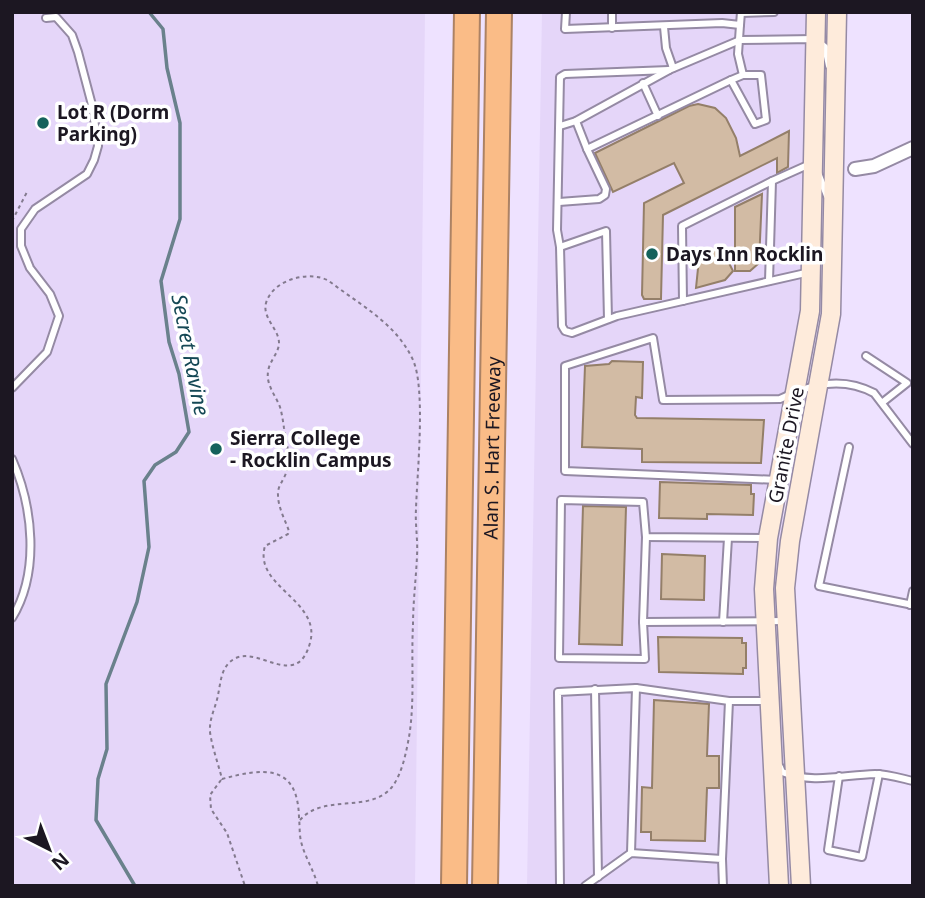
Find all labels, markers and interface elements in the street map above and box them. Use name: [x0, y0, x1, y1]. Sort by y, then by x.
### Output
place label: Lot R (Dorm Parking): [57, 99, 169, 147]
marker: Lot R (Dorm Parking): [35, 115, 51, 131]
place label: Days Inn Rocklin: [666, 241, 823, 267]
marker: Days Inn Rocklin: [644, 246, 660, 262]
water label: Secret Ravine: [165, 292, 216, 418]
street label: Alan S. Hart Freeway: [478, 356, 506, 540]
street label: Granite Drive: [762, 385, 810, 505]
place label: Sierra College - Rocklin Campus: [230, 425, 392, 473]
marker: Sierra College - Rocklin Campus: [208, 441, 224, 457]
north arrow: [14, 814, 84, 884]
text: N: [46, 847, 75, 876]

